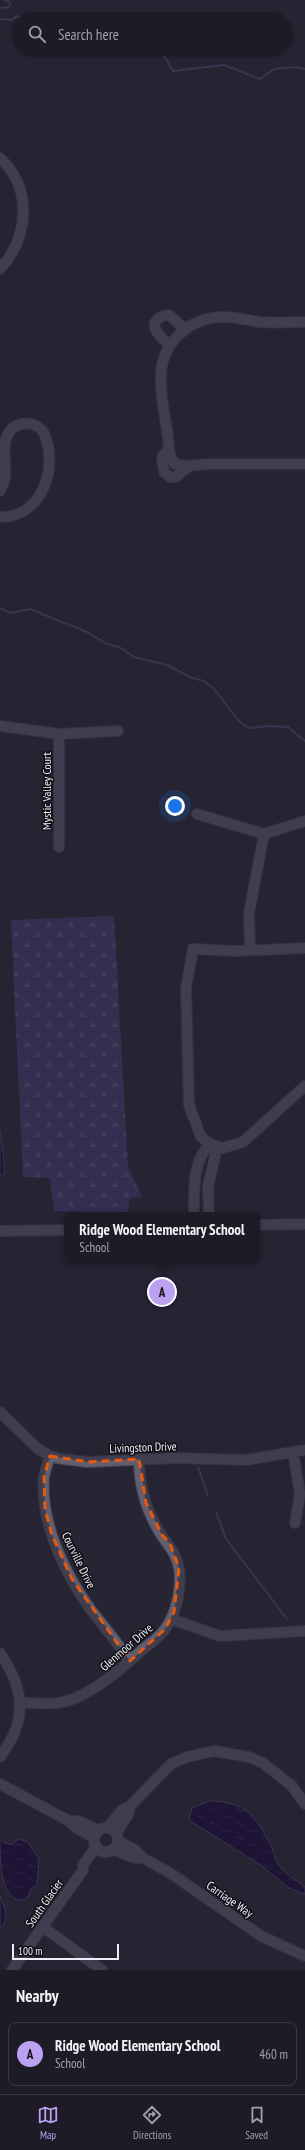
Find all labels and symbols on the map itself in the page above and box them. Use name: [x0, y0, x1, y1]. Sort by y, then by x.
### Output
street label: Mystic Valley Court: [39, 751, 54, 830]
your location: [165, 796, 185, 816]
pin: A: [149, 1277, 175, 1307]
street label: Livingston Drive: [109, 1438, 177, 1456]
street label: Courville Drive: [59, 1529, 99, 1591]
street label: Glenmoor Drive: [97, 1620, 155, 1674]
street label: South Glacier: [22, 1875, 66, 1930]
street label: Carriage Way: [204, 1877, 257, 1921]
scale bar: [12, 1942, 119, 1961]

